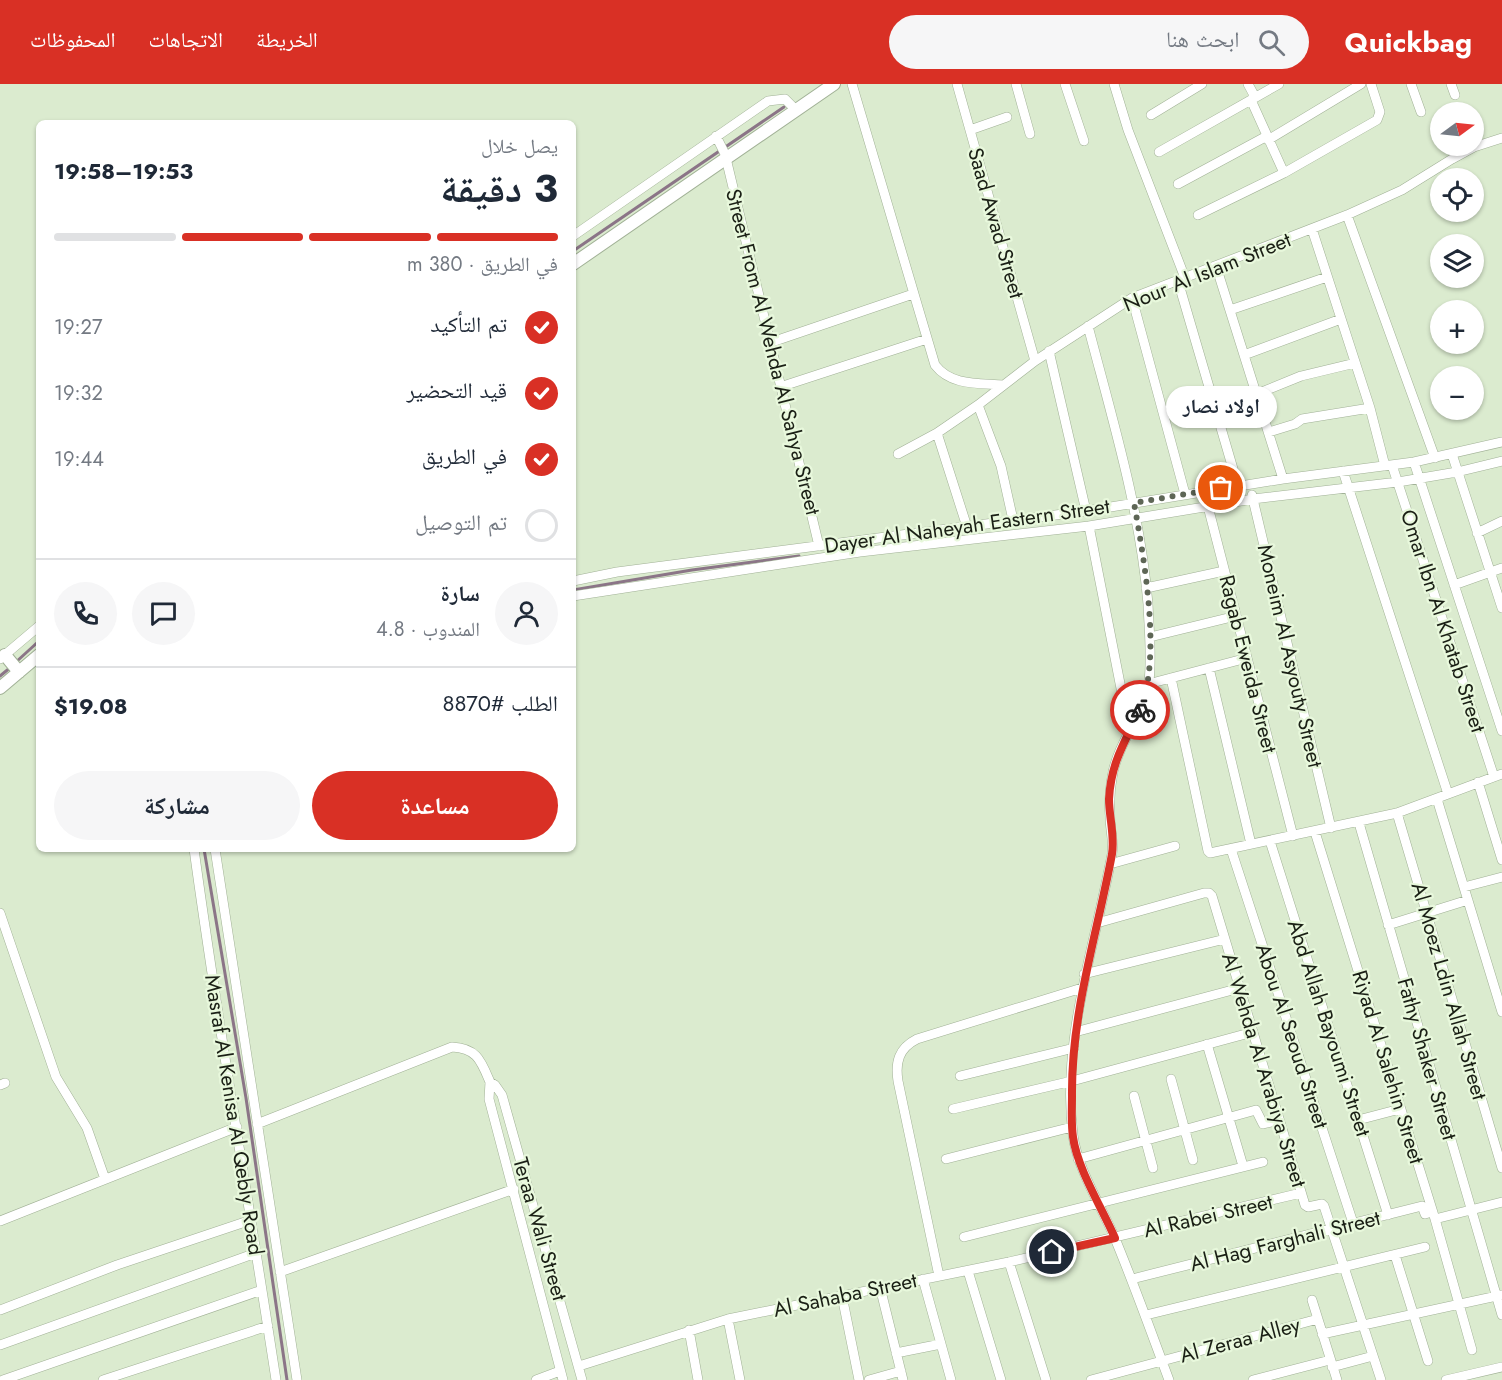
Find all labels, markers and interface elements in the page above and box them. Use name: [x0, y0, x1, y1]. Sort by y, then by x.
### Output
search box: [889, 15, 1309, 69]
text: Quickbag: [1345, 22, 1472, 63]
text: ابحث هنا: [1166, 23, 1240, 55]
text: المحفوظات: [30, 25, 115, 55]
text: الاتجاهات: [148, 25, 223, 55]
text: الخريطة: [256, 25, 318, 55]
icon: search: [1255, 26, 1288, 59]
north arrow: [1430, 102, 1484, 156]
map controls: [1430, 102, 1484, 420]
text: يصل خلال: [481, 132, 558, 161]
street label: Saad Awad Street: [960, 144, 1032, 302]
text: 19:53–19:58: [54, 155, 193, 187]
text: 3 دقيقة: [440, 160, 558, 217]
button: locate: [1430, 168, 1484, 222]
street label: Street From Al Wehda Al Sahya Street: [718, 186, 828, 518]
street label: Nour Al Islam Street: [1119, 225, 1295, 319]
button: layers: [1430, 234, 1484, 288]
text: في الطريق · 380 m: [407, 250, 558, 279]
button: +: [1430, 300, 1484, 354]
text: تم التأكيد: [430, 308, 507, 340]
icon: check: [525, 311, 558, 344]
text: 19:27: [54, 313, 102, 342]
button: −: [1430, 366, 1484, 420]
text: قيد التحضير: [406, 374, 507, 406]
icon: check: [525, 377, 558, 410]
text: 19:32: [54, 379, 103, 408]
callout: اولاد نصار: [1166, 386, 1276, 428]
text: اولاد نصار: [1183, 392, 1260, 421]
text: في الطريق: [422, 440, 507, 472]
icon: check: [525, 443, 558, 476]
text: 19:44: [54, 445, 104, 474]
pin: [1195, 462, 1246, 513]
icon: bag: [1204, 471, 1237, 504]
street label: Dayer Al Naheyah Eastern Street: [822, 491, 1112, 561]
text: تم التوصيل: [415, 506, 507, 538]
street label: Omar Ibn Al Khatab Street: [1393, 506, 1493, 736]
street label: Moneim Al Asyouty Street: [1250, 542, 1330, 770]
street label: Ragab Eweida Street: [1211, 572, 1285, 756]
text: سارة: [441, 577, 480, 609]
button: phone: [54, 582, 117, 645]
button: chat: [132, 582, 195, 645]
button: person: [495, 582, 558, 645]
text: المندوب · 4.8: [376, 615, 480, 644]
courier: [1110, 680, 1170, 740]
text: الطلب #8870: [443, 687, 558, 719]
text: $19.08: [54, 690, 128, 722]
icon: bike: [1124, 694, 1157, 727]
button: مشاركة: [54, 771, 300, 840]
button: مساعدة: [312, 771, 558, 840]
street label: Al Moez Ldin Allah Street: [1404, 879, 1494, 1103]
street label: Abd Allah Bayoumi Street: [1280, 916, 1378, 1140]
street label: Abou Al Seoud Street: [1248, 940, 1336, 1132]
street label: Al Wehda Al Arabiya Street: [1214, 949, 1314, 1191]
street label: Riyad Al Salehin Street: [1344, 967, 1432, 1167]
street label: Masraf Al Kenisa Al Qebly Road: [197, 973, 271, 1257]
street label: Fathy Shaker Street: [1390, 974, 1464, 1144]
street label: Teraa Wali Street: [505, 1154, 575, 1304]
street label: Al Rabei Street: [1141, 1187, 1275, 1245]
street label: Al Hag Farghali Street: [1187, 1203, 1383, 1279]
pin: [1026, 1226, 1077, 1277]
icon: home: [1035, 1235, 1068, 1268]
street label: Al Sahaba Street: [770, 1265, 920, 1325]
street label: Al Zeraa Alley: [1176, 1309, 1304, 1370]

